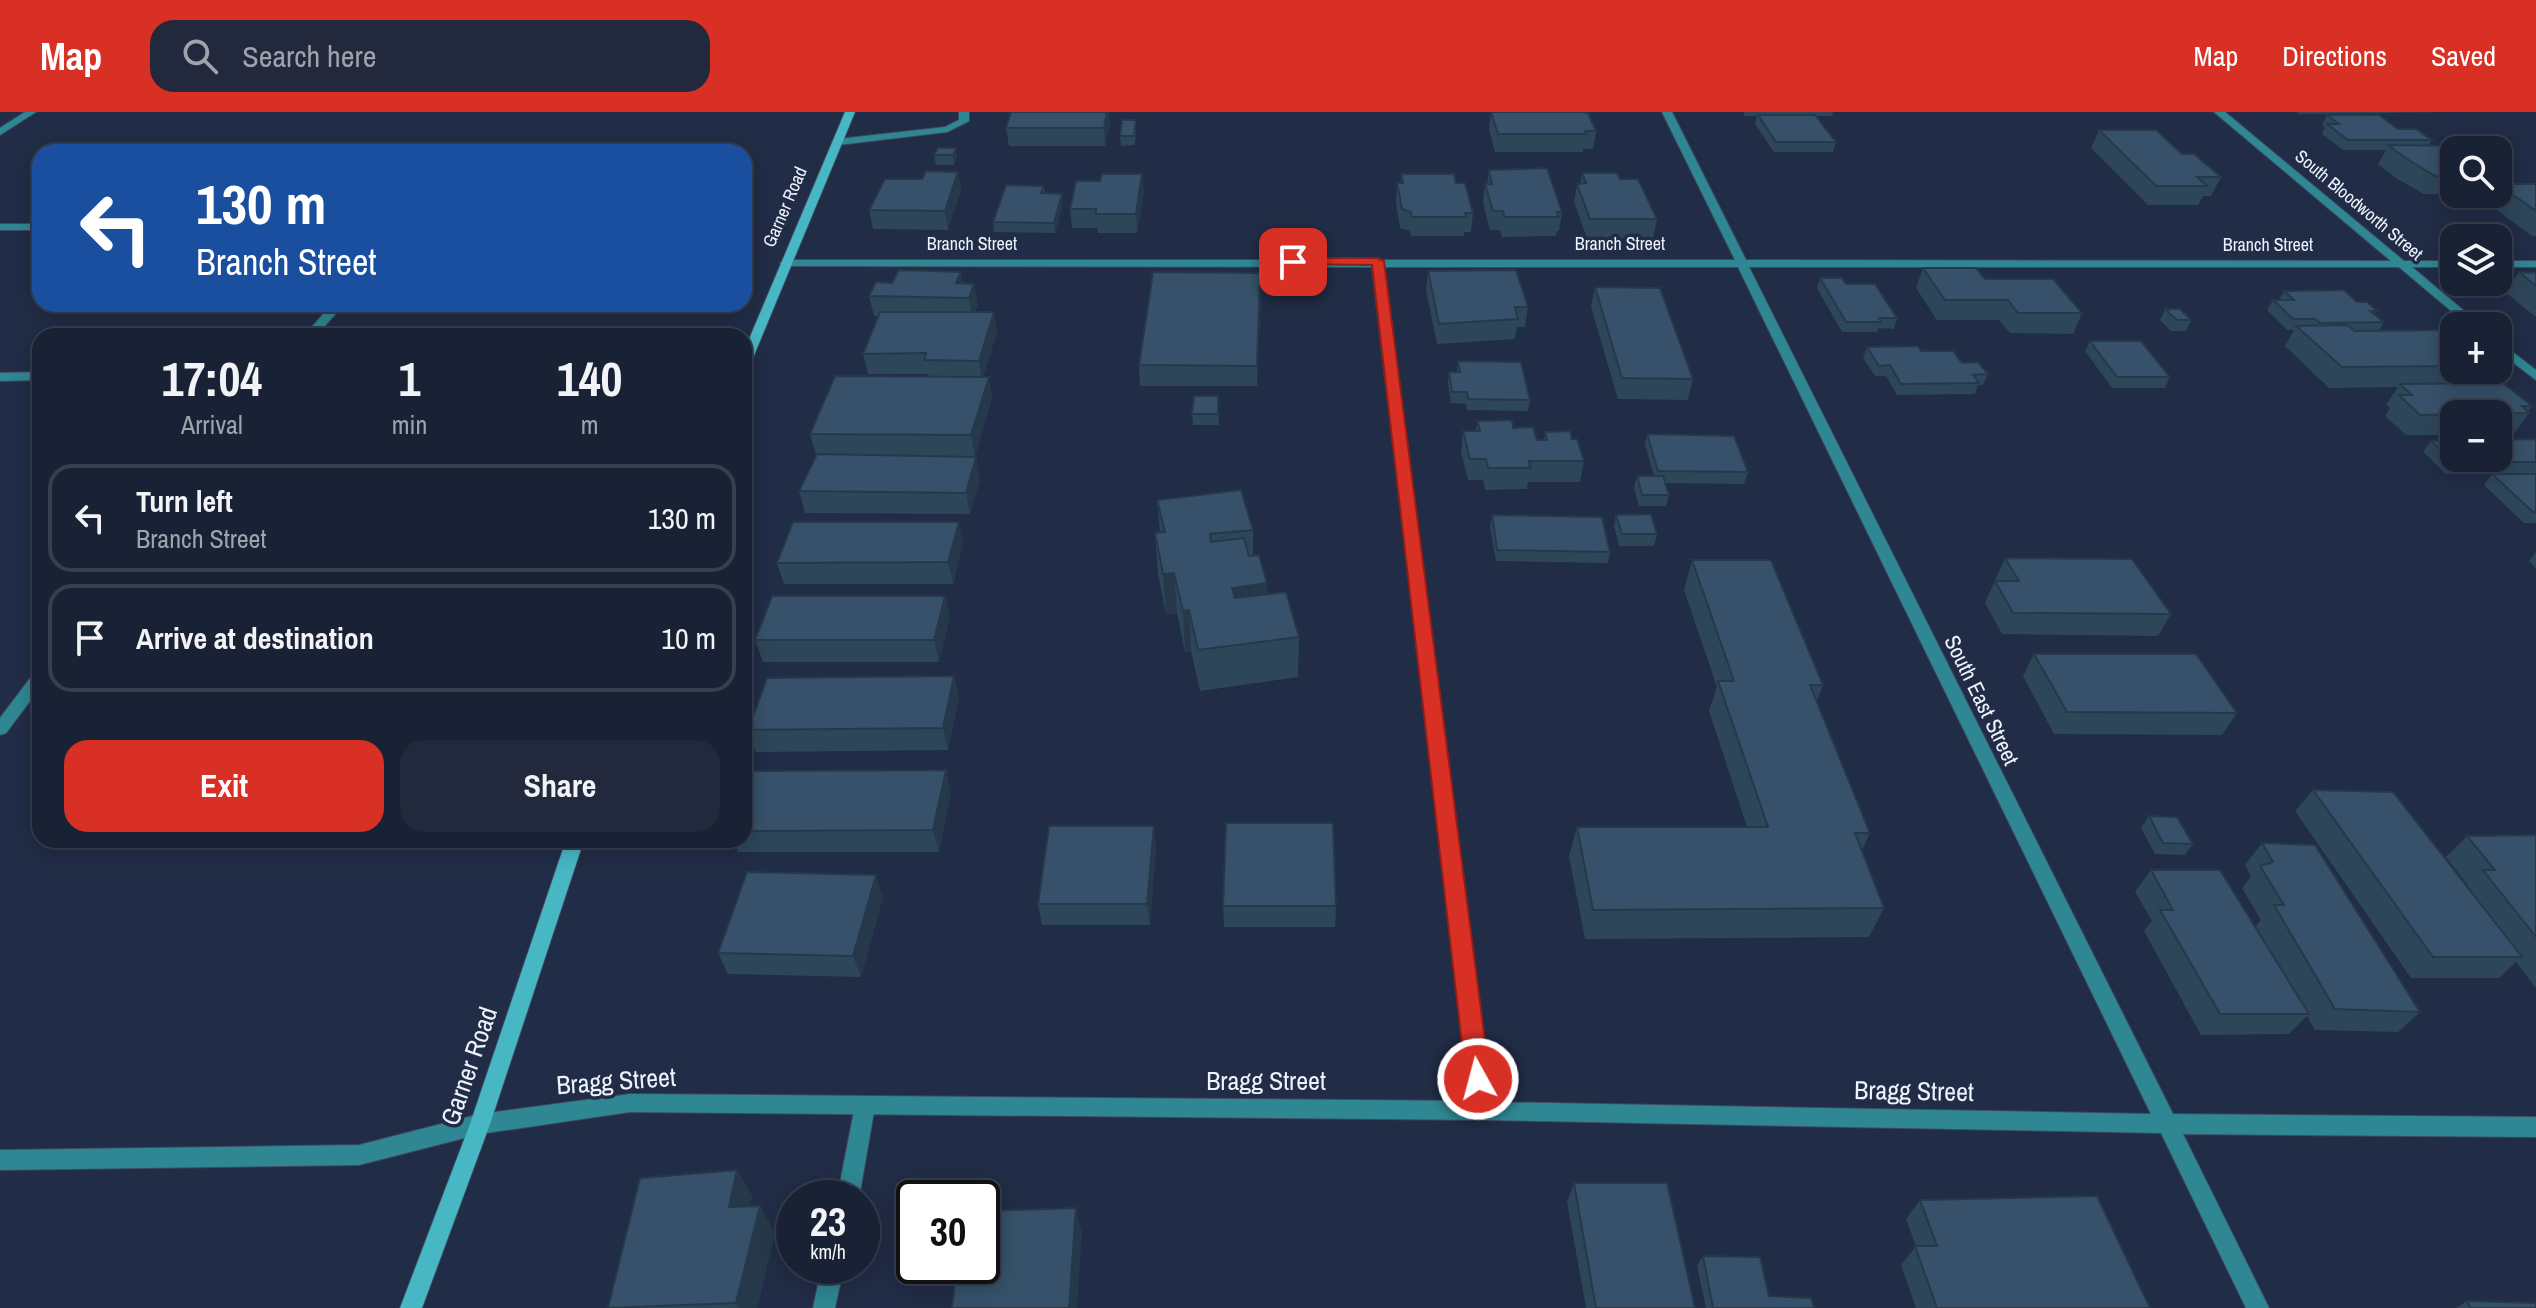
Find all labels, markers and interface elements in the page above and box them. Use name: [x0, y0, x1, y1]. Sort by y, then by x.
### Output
search box: [150, 20, 710, 92]
text: Map: [40, 31, 102, 82]
icon: search: [178, 34, 222, 78]
text: Search here: [242, 36, 376, 76]
text: Map: [2194, 37, 2238, 75]
text: Directions: [2282, 37, 2387, 75]
text: Saved: [2431, 37, 2496, 75]
map controls: [2440, 136, 2512, 472]
button: search: [2440, 136, 2512, 208]
street label: South Bloodworth Street: [2290, 144, 2429, 266]
street label: Garner Road: [756, 163, 813, 251]
text: 130 m: [196, 166, 326, 241]
icon: left: [64, 176, 168, 280]
button: layers: [2440, 224, 2512, 296]
pin: [1259, 228, 1327, 296]
street label: Branch Street: [927, 231, 1017, 256]
street label: Branch Street: [1575, 231, 1665, 256]
street label: Branch Street: [2223, 232, 2313, 257]
text: Branch Street: [196, 238, 377, 286]
icon: arrive: [1271, 240, 1315, 284]
button: +: [2440, 312, 2512, 384]
text: 17:04: [162, 346, 262, 411]
text: 1: [399, 346, 420, 411]
text: 140: [557, 346, 622, 411]
button: −: [2440, 400, 2512, 472]
text: Arrival: [181, 407, 243, 442]
text: min: [392, 407, 427, 442]
text: m: [581, 407, 599, 442]
text: Turn left: [136, 481, 233, 521]
icon: left: [68, 496, 112, 540]
text: 130 m: [648, 498, 716, 538]
text: Branch Street: [136, 521, 266, 556]
icon: arrive: [68, 616, 112, 660]
text: Arrive at destination: [136, 618, 374, 658]
text: 10 m: [661, 618, 716, 658]
street label: South East Street: [1938, 630, 2026, 770]
button: Exit: [64, 740, 384, 832]
button: Share: [400, 740, 720, 832]
street label: Garner Road: [432, 1002, 505, 1130]
position arrow: [1436, 1037, 1520, 1121]
street label: Bragg Street: [555, 1059, 677, 1102]
street label: Bragg Street: [1206, 1063, 1326, 1098]
street label: Bragg Street: [1854, 1072, 1974, 1109]
speed limit sign: 30: [896, 1180, 1000, 1284]
text: 23: [810, 1195, 846, 1248]
text: km/h: [810, 1238, 846, 1265]

